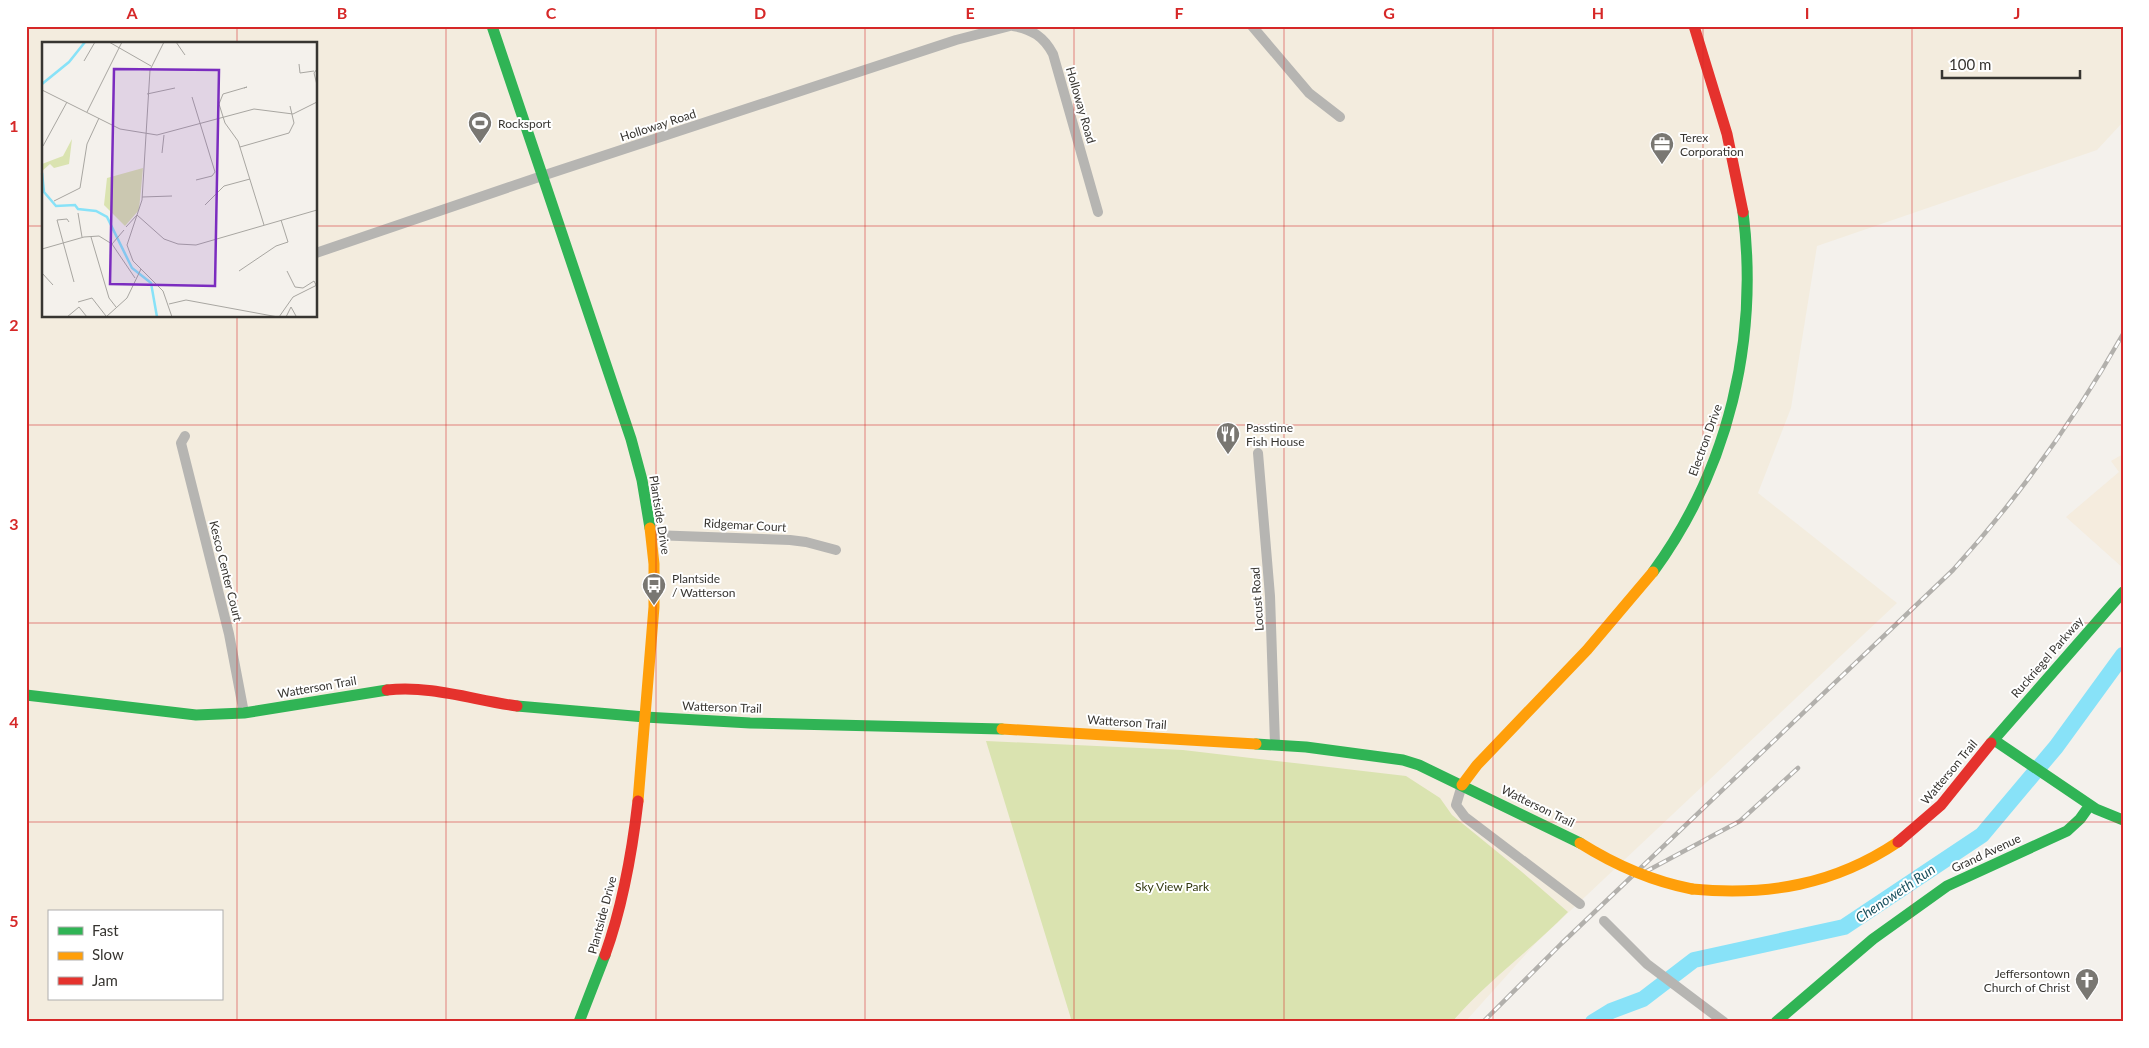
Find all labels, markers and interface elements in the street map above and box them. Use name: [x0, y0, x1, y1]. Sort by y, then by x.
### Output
text: A: [125, 3, 138, 22]
text: B: [337, 3, 347, 22]
text: C: [546, 3, 557, 22]
text: D: [754, 3, 766, 22]
text: E: [965, 3, 975, 22]
text: F: [1174, 3, 1184, 22]
text: G: [1383, 3, 1395, 22]
text: H: [1592, 3, 1604, 22]
text: I: [1805, 3, 1809, 22]
text: J: [2014, 3, 2020, 22]
inset map: [42, 42, 318, 318]
scale bar: [1942, 48, 2079, 80]
text: 100 m: [1949, 55, 1991, 73]
street label: Holloway Road: [1063, 65, 1099, 145]
street label: Holloway Road: [618, 106, 698, 144]
sports icon: Rocksport: [467, 110, 493, 144]
text: 1: [9, 116, 19, 135]
place label: Rocksport: [498, 116, 552, 131]
place label: Terex Corporation: [1680, 130, 1744, 159]
office icon: Terex Corporation: [1649, 131, 1675, 165]
text: 2: [9, 315, 19, 334]
street label: Electron Drive: [1685, 402, 1725, 478]
place label: Passtime Fish House: [1246, 420, 1305, 449]
restaurant icon: Passtime Fish House: [1215, 421, 1241, 455]
street label: Plantside Drive: [646, 474, 674, 556]
text: 3: [9, 514, 19, 533]
street label: Ridgemar Court: [703, 515, 787, 535]
street label: Kesco Center Court: [206, 519, 246, 624]
street label: Locust Road: [1247, 566, 1267, 632]
place label: Plantside / Watterson: [672, 571, 736, 600]
bus stop icon: Plantside / Watterson: [641, 572, 667, 606]
street label: Ruckriegel Parkway: [2008, 613, 2087, 701]
street label: Watterson Trail: [277, 673, 357, 701]
street label: Watterson Trail: [682, 698, 762, 716]
text: 4: [9, 712, 19, 731]
street label: Watterson Trail: [1087, 712, 1167, 732]
street label: Watterson Trail: [1918, 737, 1980, 807]
street label: Watterson Trail: [1499, 782, 1577, 830]
street label: Grand Avenue: [1949, 830, 2023, 876]
water label: Chenoweth Run: [1852, 860, 1938, 926]
street label: Plantside Drive: [584, 875, 620, 955]
park label: Sky View Park: [1135, 879, 1210, 894]
legend: [48, 910, 222, 1000]
text: 5: [9, 911, 19, 930]
text: Fast: [92, 921, 119, 939]
text: Slow: [92, 945, 124, 963]
place label: Jeffersontown Church of Christ: [1984, 966, 2071, 995]
church icon: Jeffersontown Church of Christ: [2074, 967, 2100, 1001]
text: Jam: [92, 971, 118, 989]

